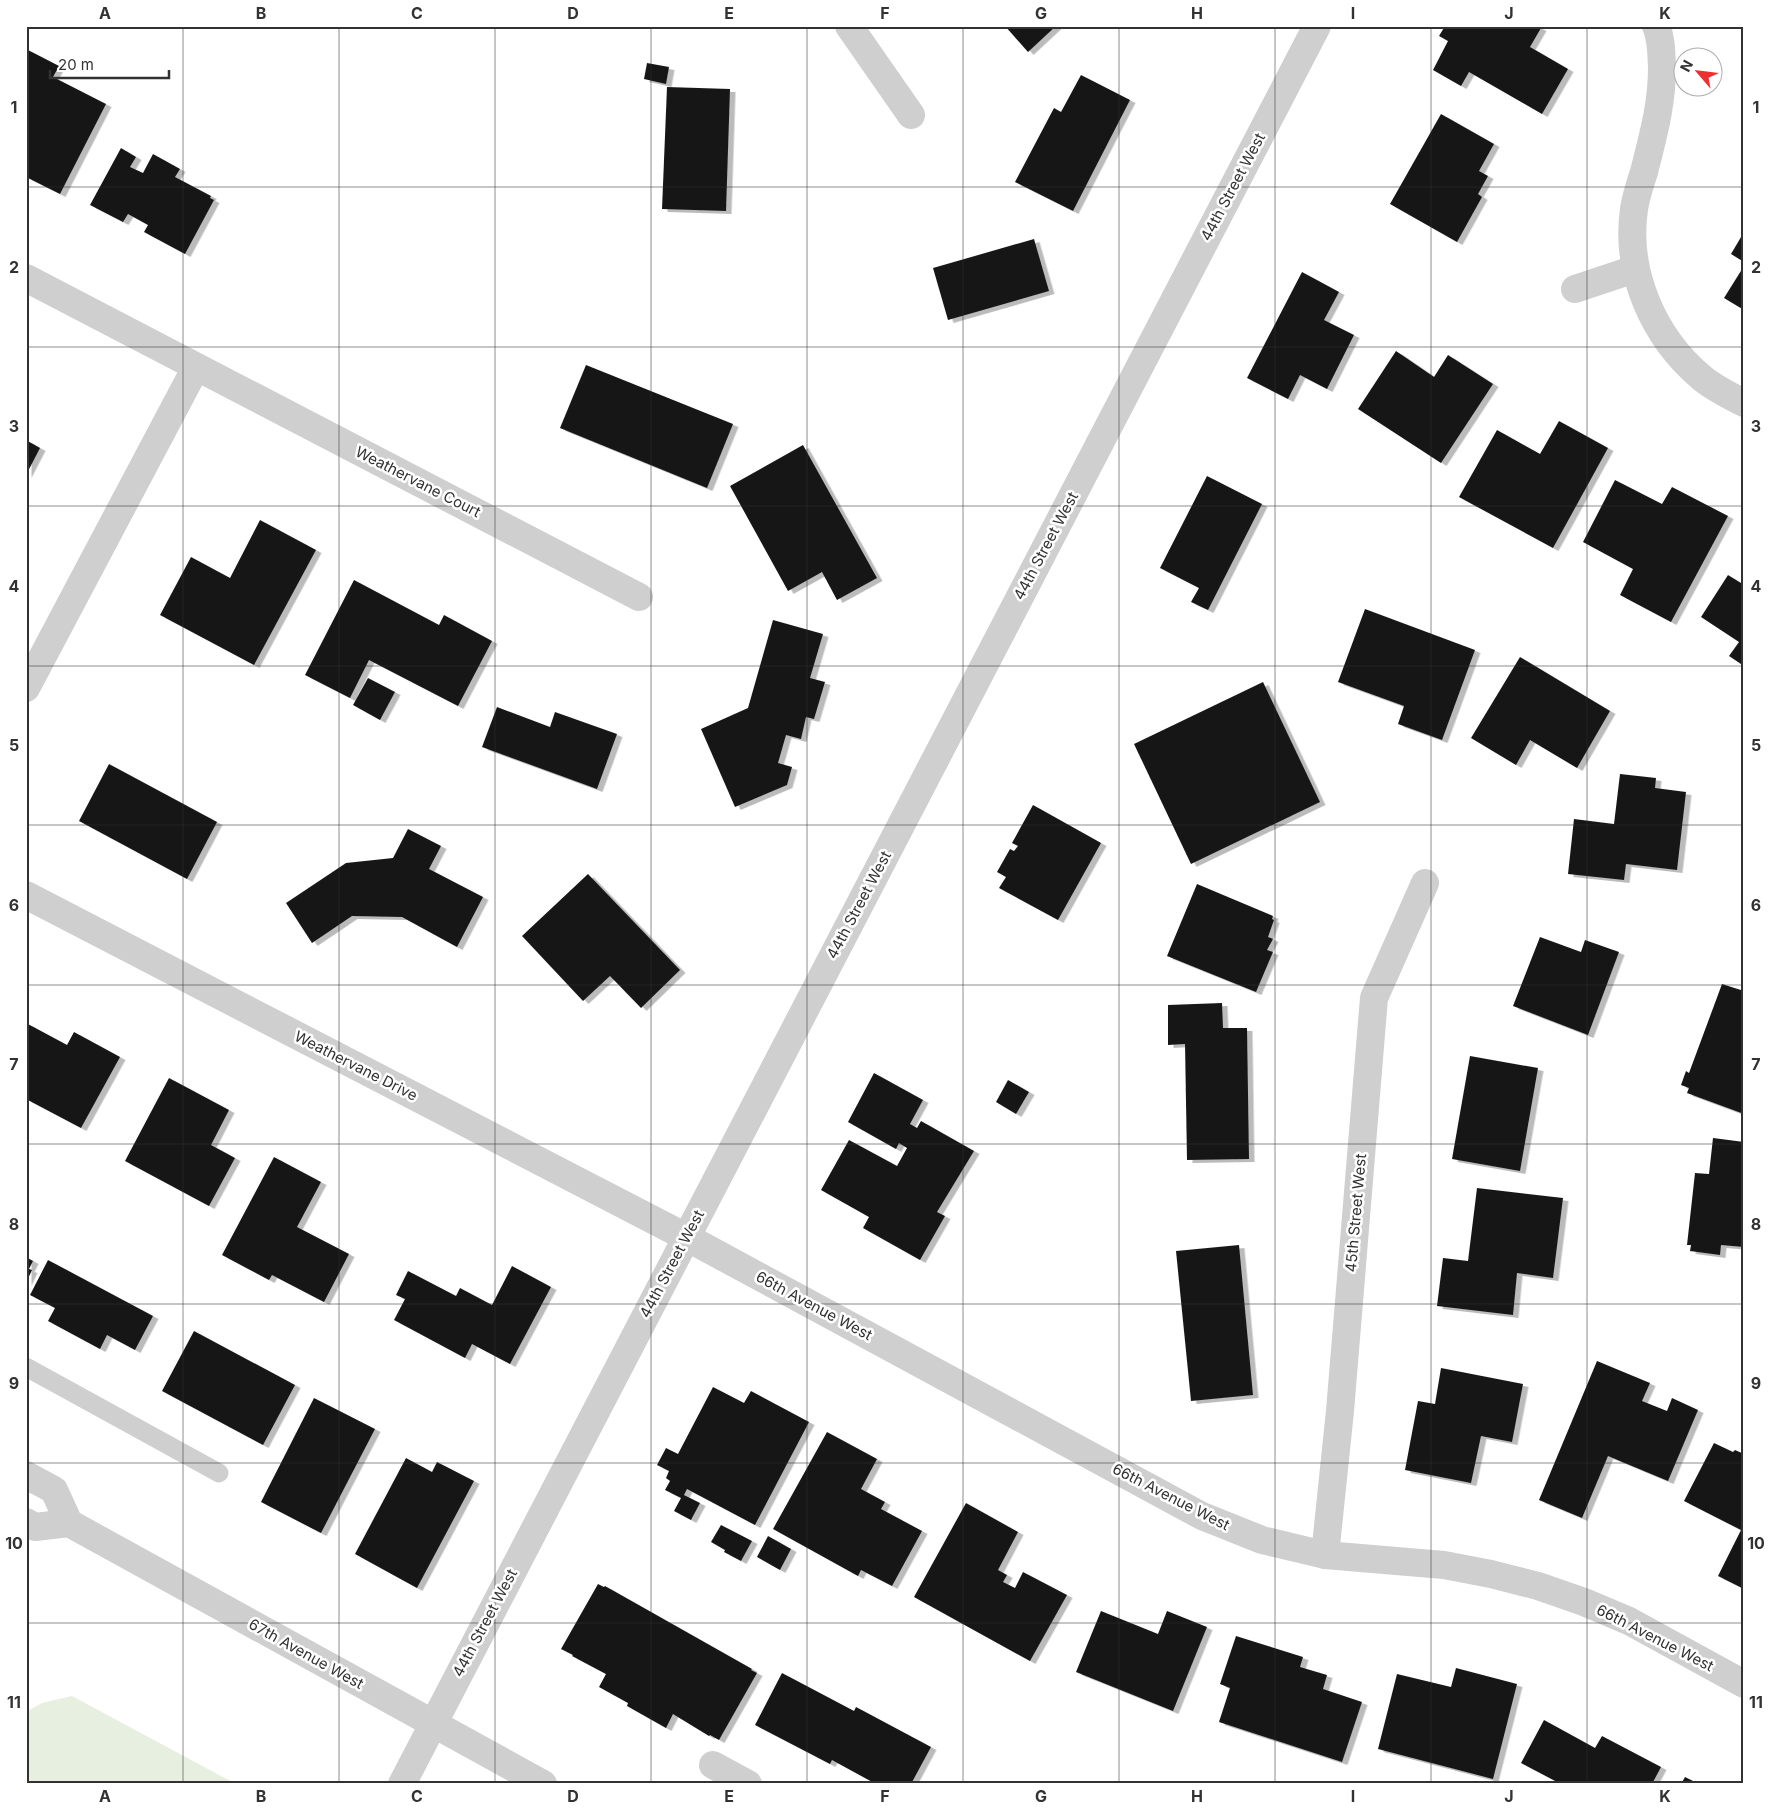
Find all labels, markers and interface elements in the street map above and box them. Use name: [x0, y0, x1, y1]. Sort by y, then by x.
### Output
text: A: [99, 3, 111, 23]
text: B: [256, 3, 266, 23]
text: C: [411, 3, 423, 23]
text: D: [567, 3, 579, 23]
text: E: [724, 3, 734, 23]
text: F: [880, 3, 890, 23]
text: G: [1035, 3, 1047, 23]
text: H: [1191, 3, 1203, 23]
text: I: [1351, 3, 1355, 23]
text: J: [1504, 3, 1514, 23]
text: K: [1659, 3, 1671, 23]
scale bar: [50, 48, 169, 80]
north arrow: [1672, 48, 1722, 98]
text: 20 m: [58, 55, 94, 74]
text: N: [1676, 57, 1696, 74]
text: 1: [11, 97, 17, 117]
text: 1: [1753, 97, 1759, 117]
street label: 44th Street West: [1196, 129, 1269, 244]
text: 2: [9, 257, 19, 277]
text: 2: [1751, 257, 1761, 277]
text: 3: [9, 416, 19, 436]
text: 3: [1751, 416, 1761, 436]
street label: Weathervane Court: [352, 442, 484, 521]
street label: 44th Street West: [1009, 488, 1082, 603]
text: 4: [9, 576, 20, 596]
text: 4: [1751, 576, 1762, 596]
text: 5: [9, 735, 19, 755]
text: 5: [1751, 735, 1761, 755]
street label: 44th Street West: [822, 847, 895, 962]
text: 6: [9, 895, 19, 915]
text: 6: [1751, 895, 1761, 915]
street label: Weathervane Drive: [292, 1026, 421, 1105]
text: 7: [9, 1054, 19, 1074]
text: 7: [1751, 1054, 1761, 1074]
street label: 45th Street West: [1341, 1153, 1370, 1273]
street label: 44th Street West: [635, 1206, 708, 1321]
text: 8: [9, 1214, 19, 1234]
text: 8: [1751, 1214, 1761, 1234]
street label: 66th Avenue West: [753, 1267, 876, 1344]
text: 9: [9, 1373, 19, 1393]
text: 9: [1751, 1373, 1761, 1393]
street label: 66th Avenue West: [1109, 1459, 1233, 1534]
text: 10: [5, 1533, 23, 1553]
text: 10: [1747, 1533, 1765, 1553]
street label: 44th Street West: [448, 1565, 521, 1680]
street label: 66th Avenue West: [1593, 1600, 1717, 1675]
street label: 67th Avenue West: [246, 1614, 367, 1693]
text: 11: [7, 1692, 21, 1712]
text: 11: [1749, 1692, 1763, 1712]
text: A: [99, 1786, 111, 1806]
text: B: [256, 1786, 266, 1806]
text: C: [411, 1786, 423, 1806]
text: D: [567, 1786, 579, 1806]
text: E: [724, 1786, 734, 1806]
text: F: [880, 1786, 890, 1806]
text: G: [1035, 1786, 1047, 1806]
text: H: [1191, 1786, 1203, 1806]
text: I: [1351, 1786, 1355, 1806]
text: J: [1504, 1786, 1514, 1806]
text: K: [1659, 1786, 1671, 1806]

